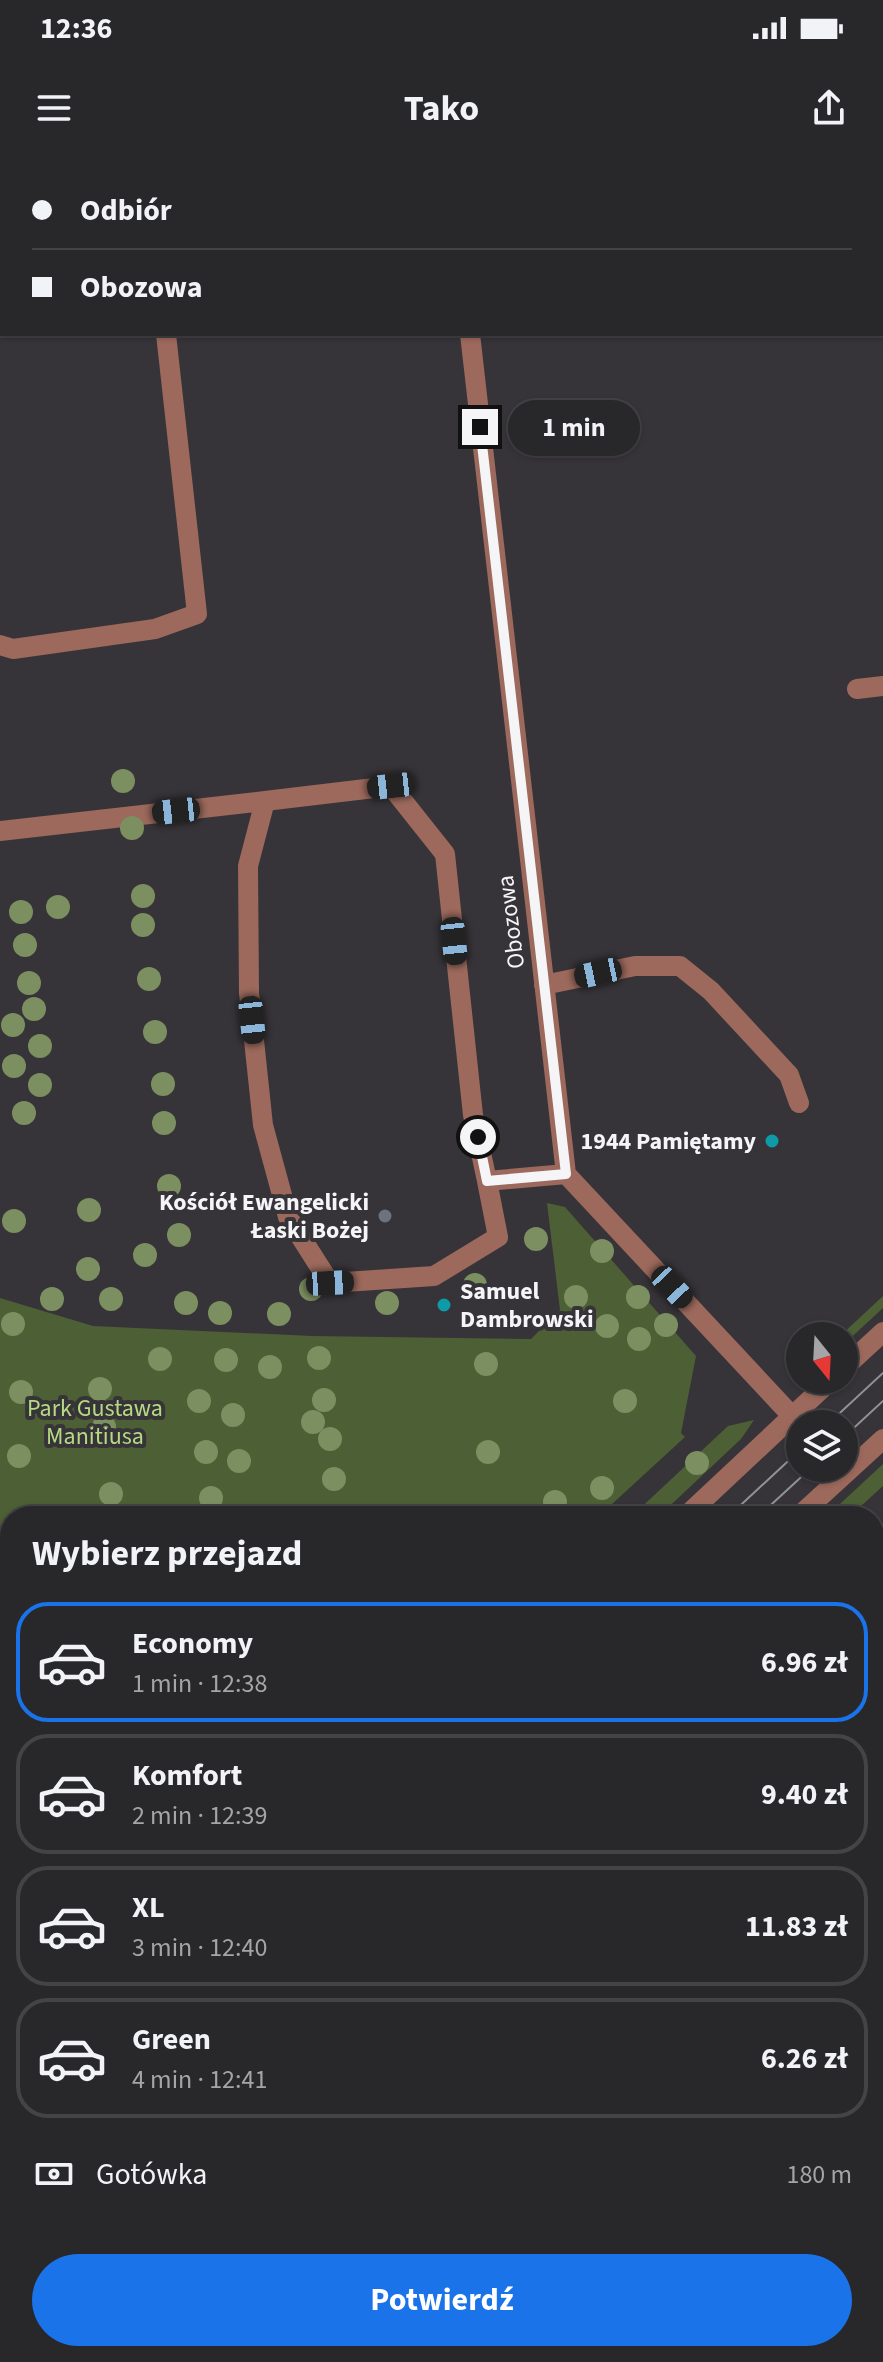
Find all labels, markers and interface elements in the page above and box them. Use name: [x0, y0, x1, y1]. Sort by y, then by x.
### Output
text: 12:36: [40, 7, 112, 50]
text: Tako: [404, 83, 479, 134]
icon: menu: [32, 86, 76, 130]
icon: share: [807, 86, 851, 130]
text: Odbiór: [80, 189, 172, 232]
text: Obozowa: [80, 266, 203, 309]
callout: 1 min: [508, 399, 640, 455]
route end: [462, 409, 498, 445]
text: 1 min: [542, 409, 606, 446]
car: [366, 772, 416, 800]
car: [151, 797, 201, 825]
street label: Obozowa: [488, 873, 534, 971]
car: [440, 916, 468, 966]
car: [572, 956, 624, 990]
car: [238, 995, 266, 1045]
route start: [460, 1119, 496, 1155]
place label: 1944 Pamiętamy: [581, 1124, 756, 1159]
marker: 1944 Pamiętamy: [763, 1132, 781, 1150]
place label: Kościół Ewangelicki Łaski Bożej: [159, 1185, 369, 1248]
marker: Kościół Ewangelicki Łaski Bożej: [376, 1207, 394, 1225]
car: [647, 1261, 697, 1313]
car: [305, 1270, 355, 1296]
place label: Samuel Dambrowski: [460, 1274, 594, 1337]
marker: Samuel Dambrowski: [435, 1296, 453, 1314]
north arrow: [786, 1322, 858, 1394]
map controls: [786, 1322, 858, 1482]
park label: Park Gustawa Manitiusa: [27, 1391, 163, 1454]
button: layers: [786, 1410, 858, 1482]
text: Wybierz przejazd: [32, 1528, 302, 1579]
text: Economy: [132, 1622, 253, 1665]
icon: car: [36, 1626, 108, 1698]
text: 6.96 zł: [761, 1641, 848, 1684]
text: 1 min · 12:38: [132, 1665, 267, 1702]
text: Komfort: [132, 1754, 242, 1797]
icon: car: [36, 1758, 108, 1830]
text: 9.40 zł: [761, 1773, 848, 1816]
text: 2 min · 12:39: [132, 1797, 267, 1834]
text: XL: [132, 1886, 165, 1929]
icon: car: [36, 1890, 108, 1962]
text: 11.83 zł: [745, 1905, 848, 1948]
text: 3 min · 12:40: [132, 1929, 267, 1966]
text: Green: [132, 2018, 211, 2061]
icon: car: [36, 2022, 108, 2094]
text: 6.26 zł: [761, 2037, 848, 2080]
text: 4 min · 12:41: [132, 2061, 267, 2098]
icon: cash: [32, 2152, 76, 2196]
text: Gotówka: [96, 2153, 207, 2196]
text: 180 m: [786, 2156, 852, 2193]
button: Potwierdź: [32, 2254, 852, 2346]

